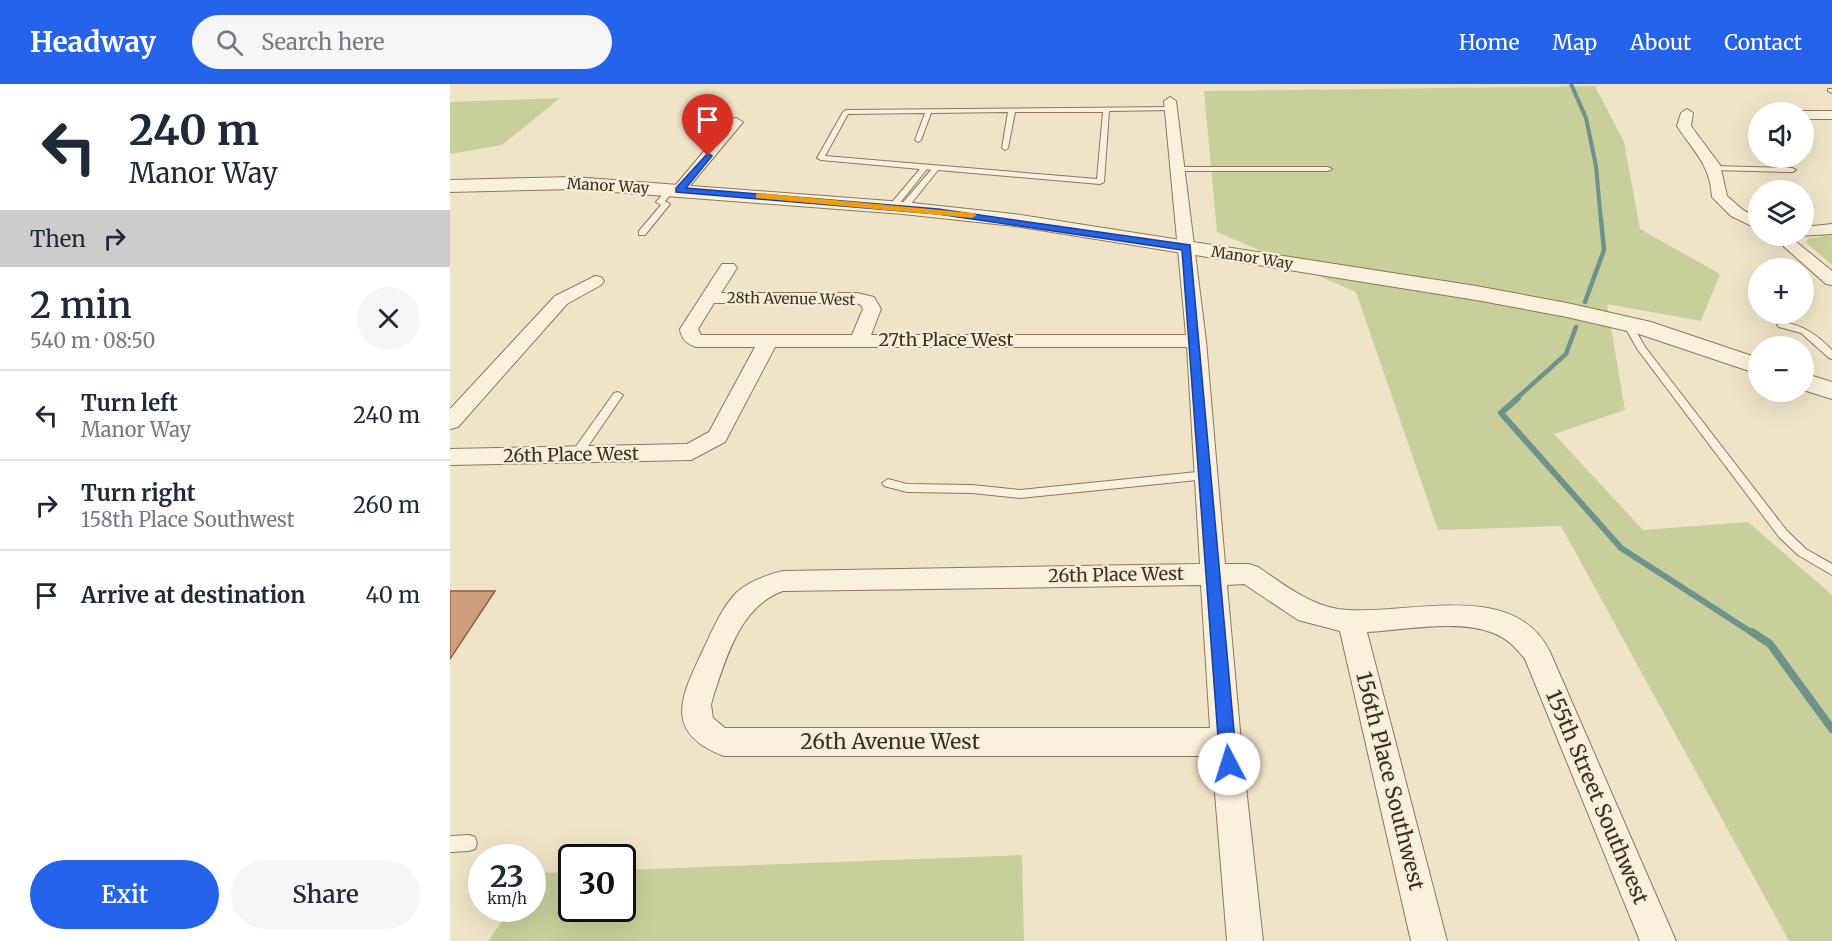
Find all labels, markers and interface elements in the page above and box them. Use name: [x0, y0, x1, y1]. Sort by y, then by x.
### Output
search box: [192, 15, 612, 69]
text: Headway: [30, 24, 156, 60]
icon: search: [213, 26, 246, 59]
text: Search here: [261, 28, 385, 56]
text: Home: [1459, 29, 1519, 56]
text: Map: [1552, 29, 1597, 56]
text: About: [1630, 29, 1691, 56]
text: Contact: [1724, 29, 1802, 56]
pin: [682, 94, 733, 156]
map controls: [1748, 102, 1814, 402]
button: sound: [1748, 102, 1814, 168]
icon: arrive: [691, 103, 724, 136]
text: 240 m: [129, 104, 259, 156]
icon: left: [30, 108, 108, 186]
text: Manor Way: [129, 156, 278, 190]
street label: Manor Way: [566, 174, 650, 197]
button: layers: [1748, 180, 1814, 246]
icon: right: [98, 222, 131, 255]
text: Then: [30, 225, 86, 253]
street label: Manor Way: [1210, 242, 1295, 273]
button: +: [1748, 258, 1814, 324]
text: 2 min: [30, 283, 132, 328]
button: close: [357, 287, 420, 350]
street label: 28th Avenue West: [727, 288, 856, 309]
text: 540 m · 08:50: [30, 328, 155, 353]
street label: 27th Place West: [879, 328, 1013, 351]
button: −: [1748, 336, 1814, 402]
text: Turn left: [81, 389, 178, 417]
icon: left: [30, 399, 63, 432]
text: 240 m: [353, 401, 420, 429]
text: Manor Way: [81, 417, 191, 442]
street label: 26th Place West: [503, 442, 639, 467]
text: Turn right: [81, 479, 195, 507]
icon: right: [30, 489, 63, 522]
text: 260 m: [353, 491, 420, 519]
text: 158th Place Southwest: [81, 507, 295, 532]
street label: 26th Place West: [1048, 562, 1184, 587]
icon: arrive: [30, 579, 63, 612]
text: Arrive at destination: [81, 581, 305, 609]
text: 40 m: [365, 581, 420, 609]
street label: 156th Place Southwest: [1350, 669, 1431, 893]
street label: 155th Street Southwest: [1540, 686, 1655, 908]
street label: 26th Avenue West: [800, 728, 980, 755]
position arrow: [1197, 732, 1261, 796]
speed limit sign: 30: [558, 844, 636, 922]
text: 23: [490, 857, 524, 895]
button: Exit: [30, 860, 219, 929]
button: Share: [231, 860, 420, 929]
text: km/h: [487, 889, 527, 908]

